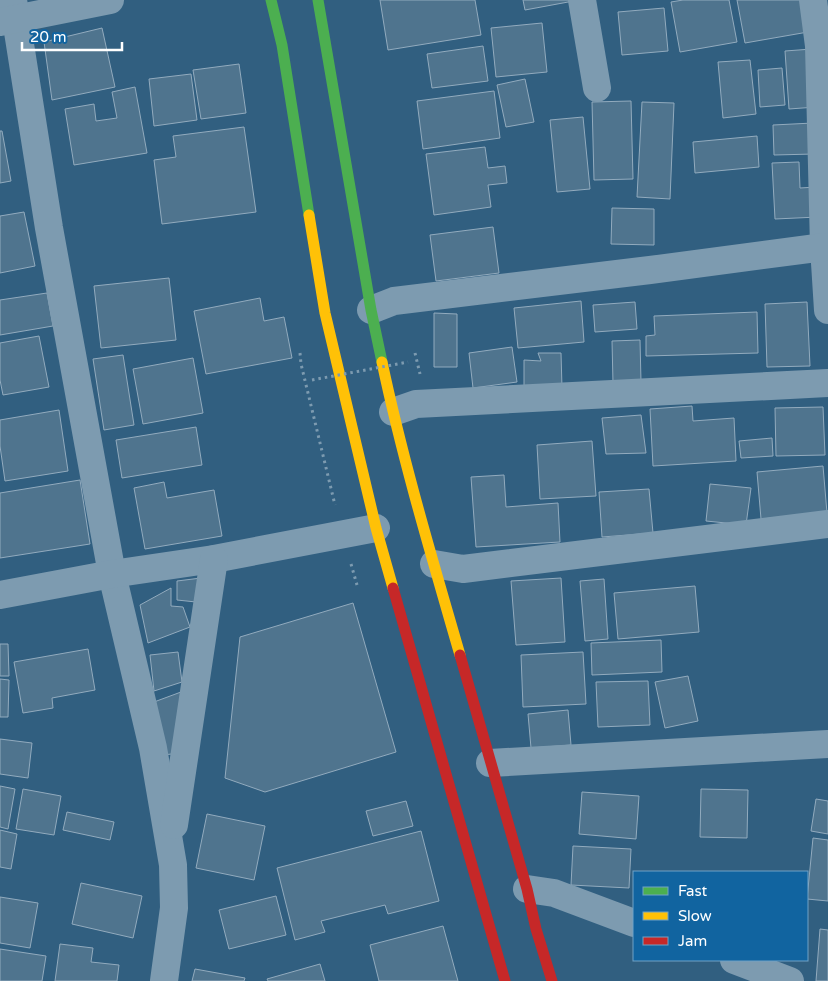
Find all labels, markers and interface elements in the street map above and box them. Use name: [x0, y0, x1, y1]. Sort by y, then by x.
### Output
scale bar: [22, 20, 122, 52]
text: 20 m: [30, 28, 67, 46]
legend: [633, 871, 808, 961]
text: Fast: [678, 882, 708, 900]
text: Slow: [678, 907, 712, 925]
text: Jam: [678, 932, 707, 950]

